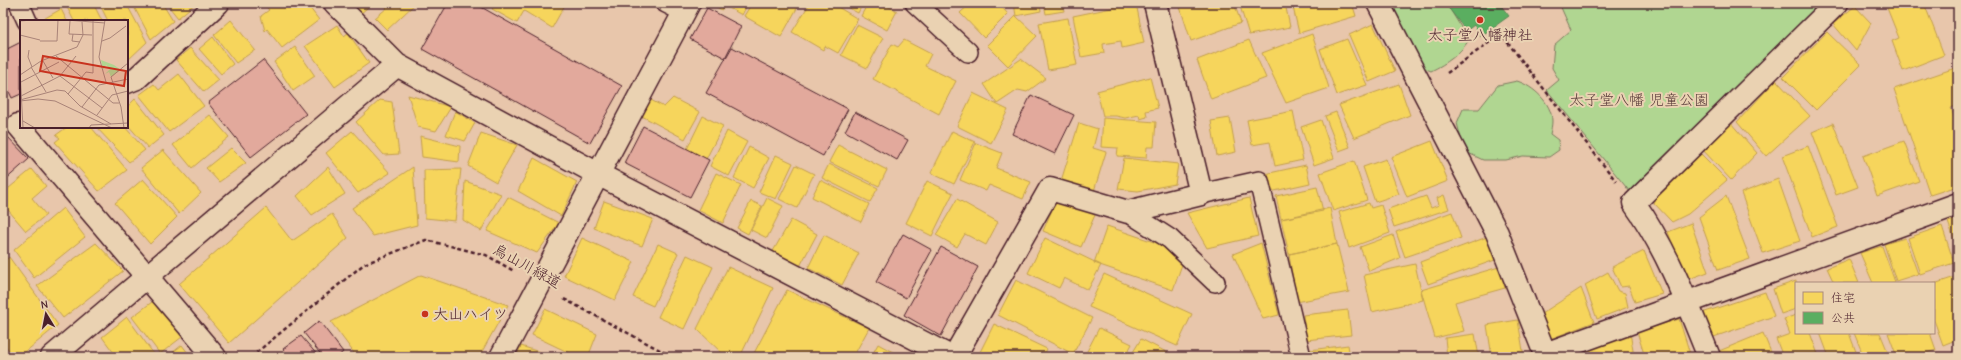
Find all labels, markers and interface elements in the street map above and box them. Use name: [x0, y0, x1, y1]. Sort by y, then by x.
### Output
marker: 太子堂八幡神社: [1475, 15, 1485, 25]
inset map: [20, 20, 128, 128]
place label: 太子堂八幡神社: [1427, 26, 1533, 44]
park label: 太子堂八幡 児童公園: [1569, 91, 1709, 109]
street label: 烏山川緑道: [490, 240, 564, 292]
legend: [1795, 282, 1935, 334]
text: 住宅: [1831, 291, 1855, 305]
north arrow: [26, 294, 66, 334]
text: N: [40, 298, 49, 312]
place label: 大山ハイツ: [433, 305, 508, 323]
marker: 大山ハイツ: [420, 309, 430, 319]
text: 公共: [1831, 311, 1855, 325]

